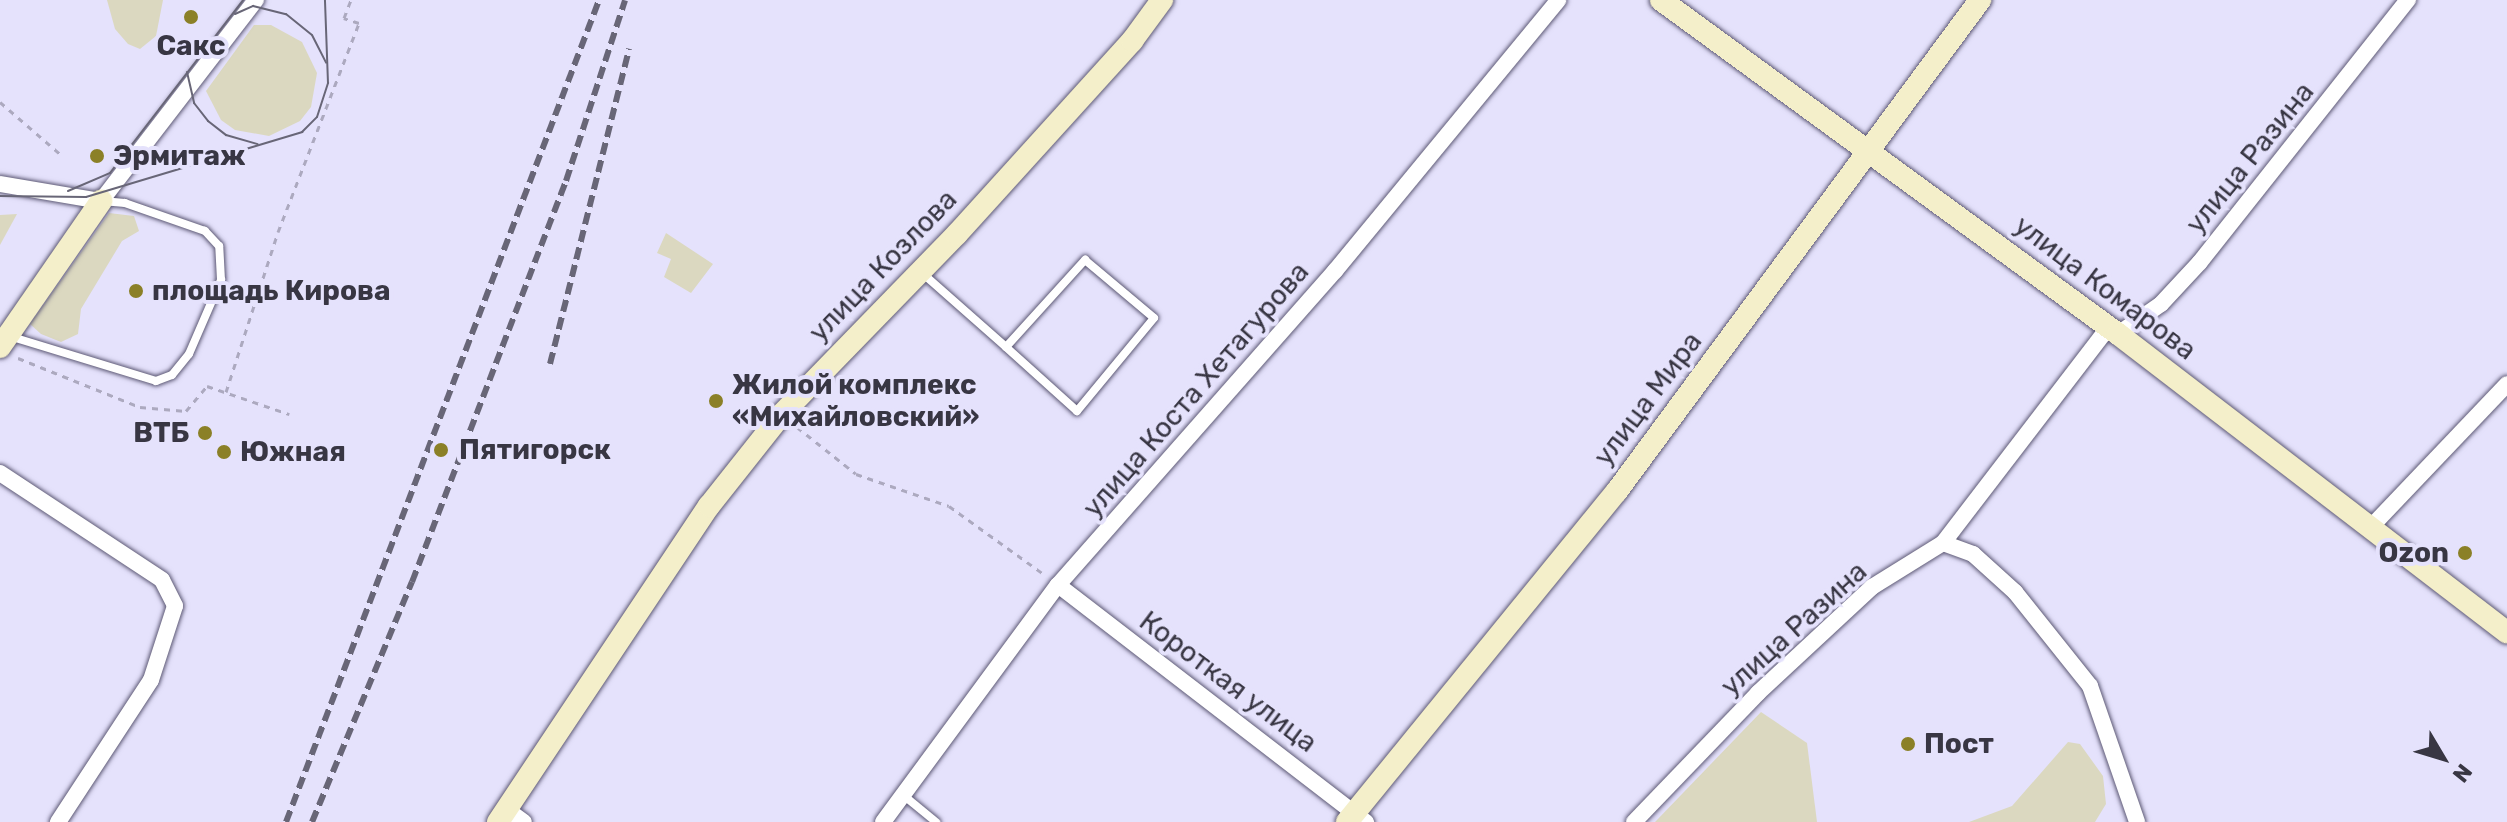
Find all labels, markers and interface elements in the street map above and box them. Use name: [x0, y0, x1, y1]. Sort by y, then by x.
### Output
marker: Сакс: [182, 8, 200, 26]
place label: Сакс: [156, 29, 226, 63]
street label: улица Разина: [2179, 76, 2321, 240]
place label: Эрмитаж: [113, 139, 246, 173]
marker: Эрмитаж: [88, 147, 106, 165]
street label: улица Козлова: [802, 183, 964, 349]
street label: улица Комарова: [2007, 209, 2203, 367]
street label: улица Коста Хетагурова: [1076, 256, 1316, 524]
place label: площадь Кирова: [152, 274, 390, 308]
marker: площадь Кирова: [127, 282, 145, 300]
street label: улица Мира: [1587, 325, 1709, 473]
place label: Жилой комплекс «Михайловский»: [732, 368, 979, 434]
marker: Жилой комплекс «Михайловский»: [707, 392, 725, 410]
place label: ВТБ: [133, 416, 189, 450]
marker: ВТБ: [196, 424, 214, 442]
place label: Пятигорск: [459, 433, 611, 467]
place label: Южная: [240, 435, 346, 469]
marker: Пятигорск: [430, 439, 452, 461]
marker: Южная: [215, 443, 233, 461]
place label: Ozon: [2379, 536, 2449, 570]
marker: Ozon: [2456, 544, 2474, 562]
street label: улица Разина: [1714, 555, 1874, 703]
street label: Короткая улица: [1133, 604, 1323, 760]
north arrow: [2403, 718, 2483, 798]
place label: Пост: [1924, 727, 1994, 761]
marker: Пост: [1899, 735, 1917, 753]
text: N: [2447, 759, 2478, 788]

